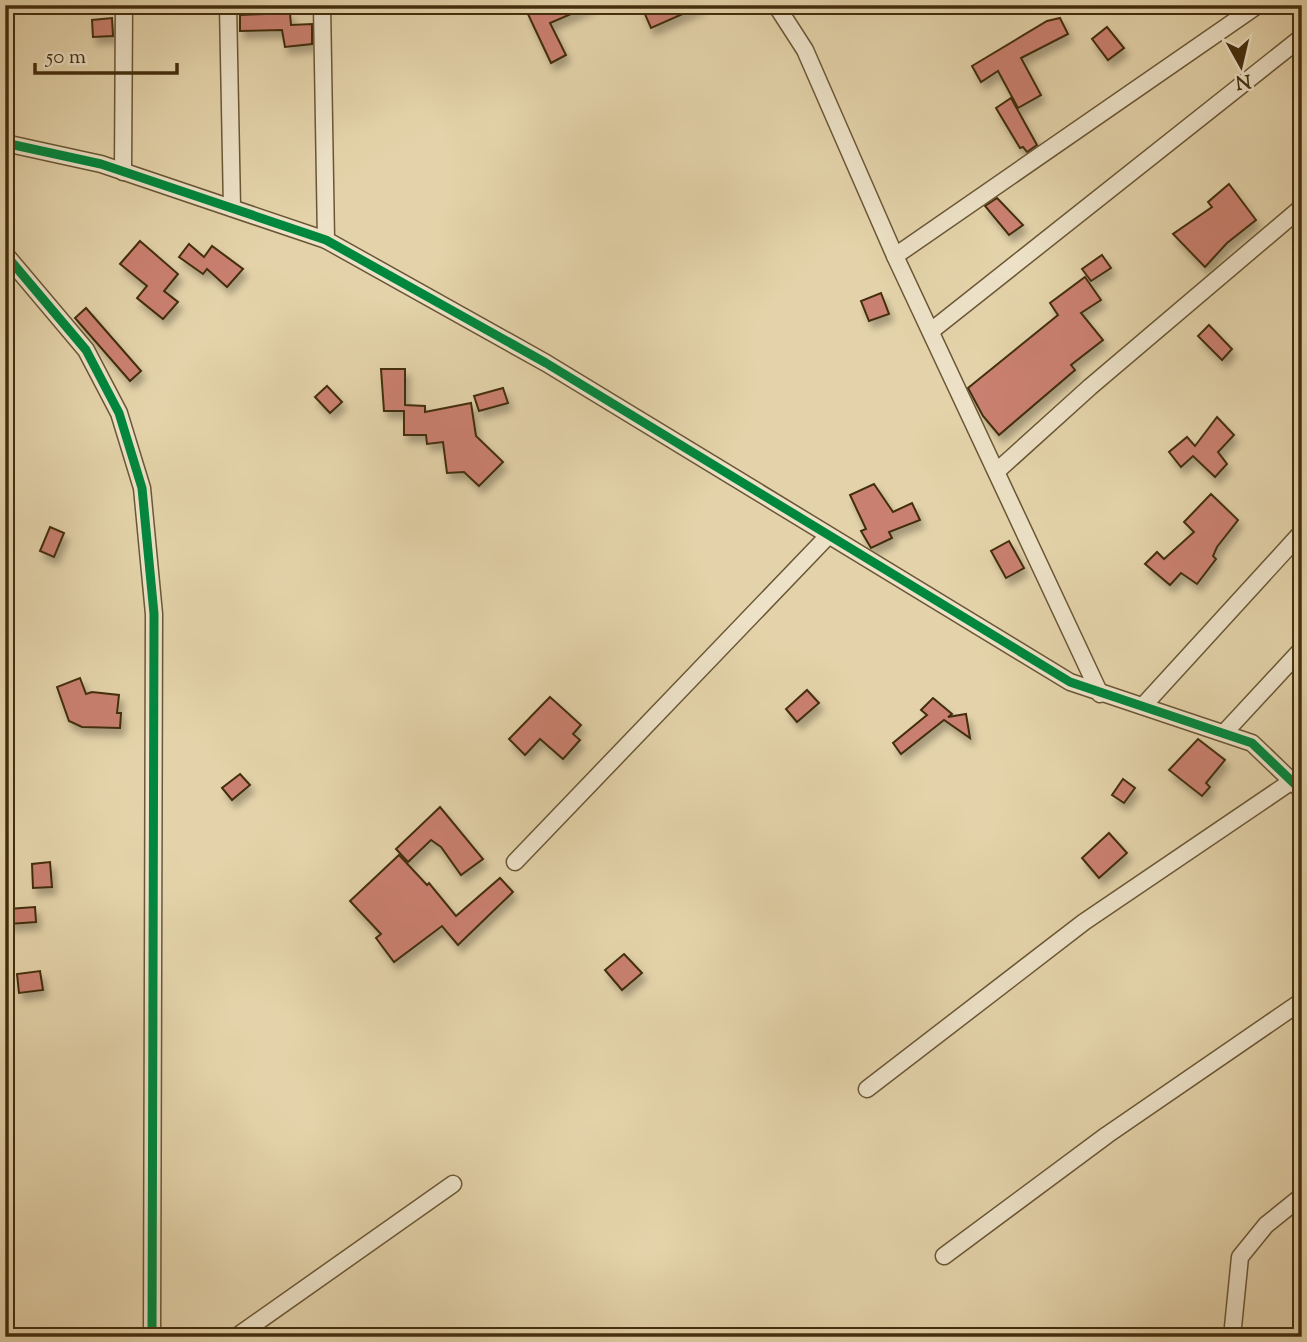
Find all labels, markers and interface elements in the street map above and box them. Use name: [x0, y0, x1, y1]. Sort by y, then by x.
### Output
scale bar: [35, 32, 177, 76]
north arrow: [1206, 32, 1276, 102]
text: 50 m: [45, 43, 86, 73]
text: N: [1234, 66, 1252, 95]

